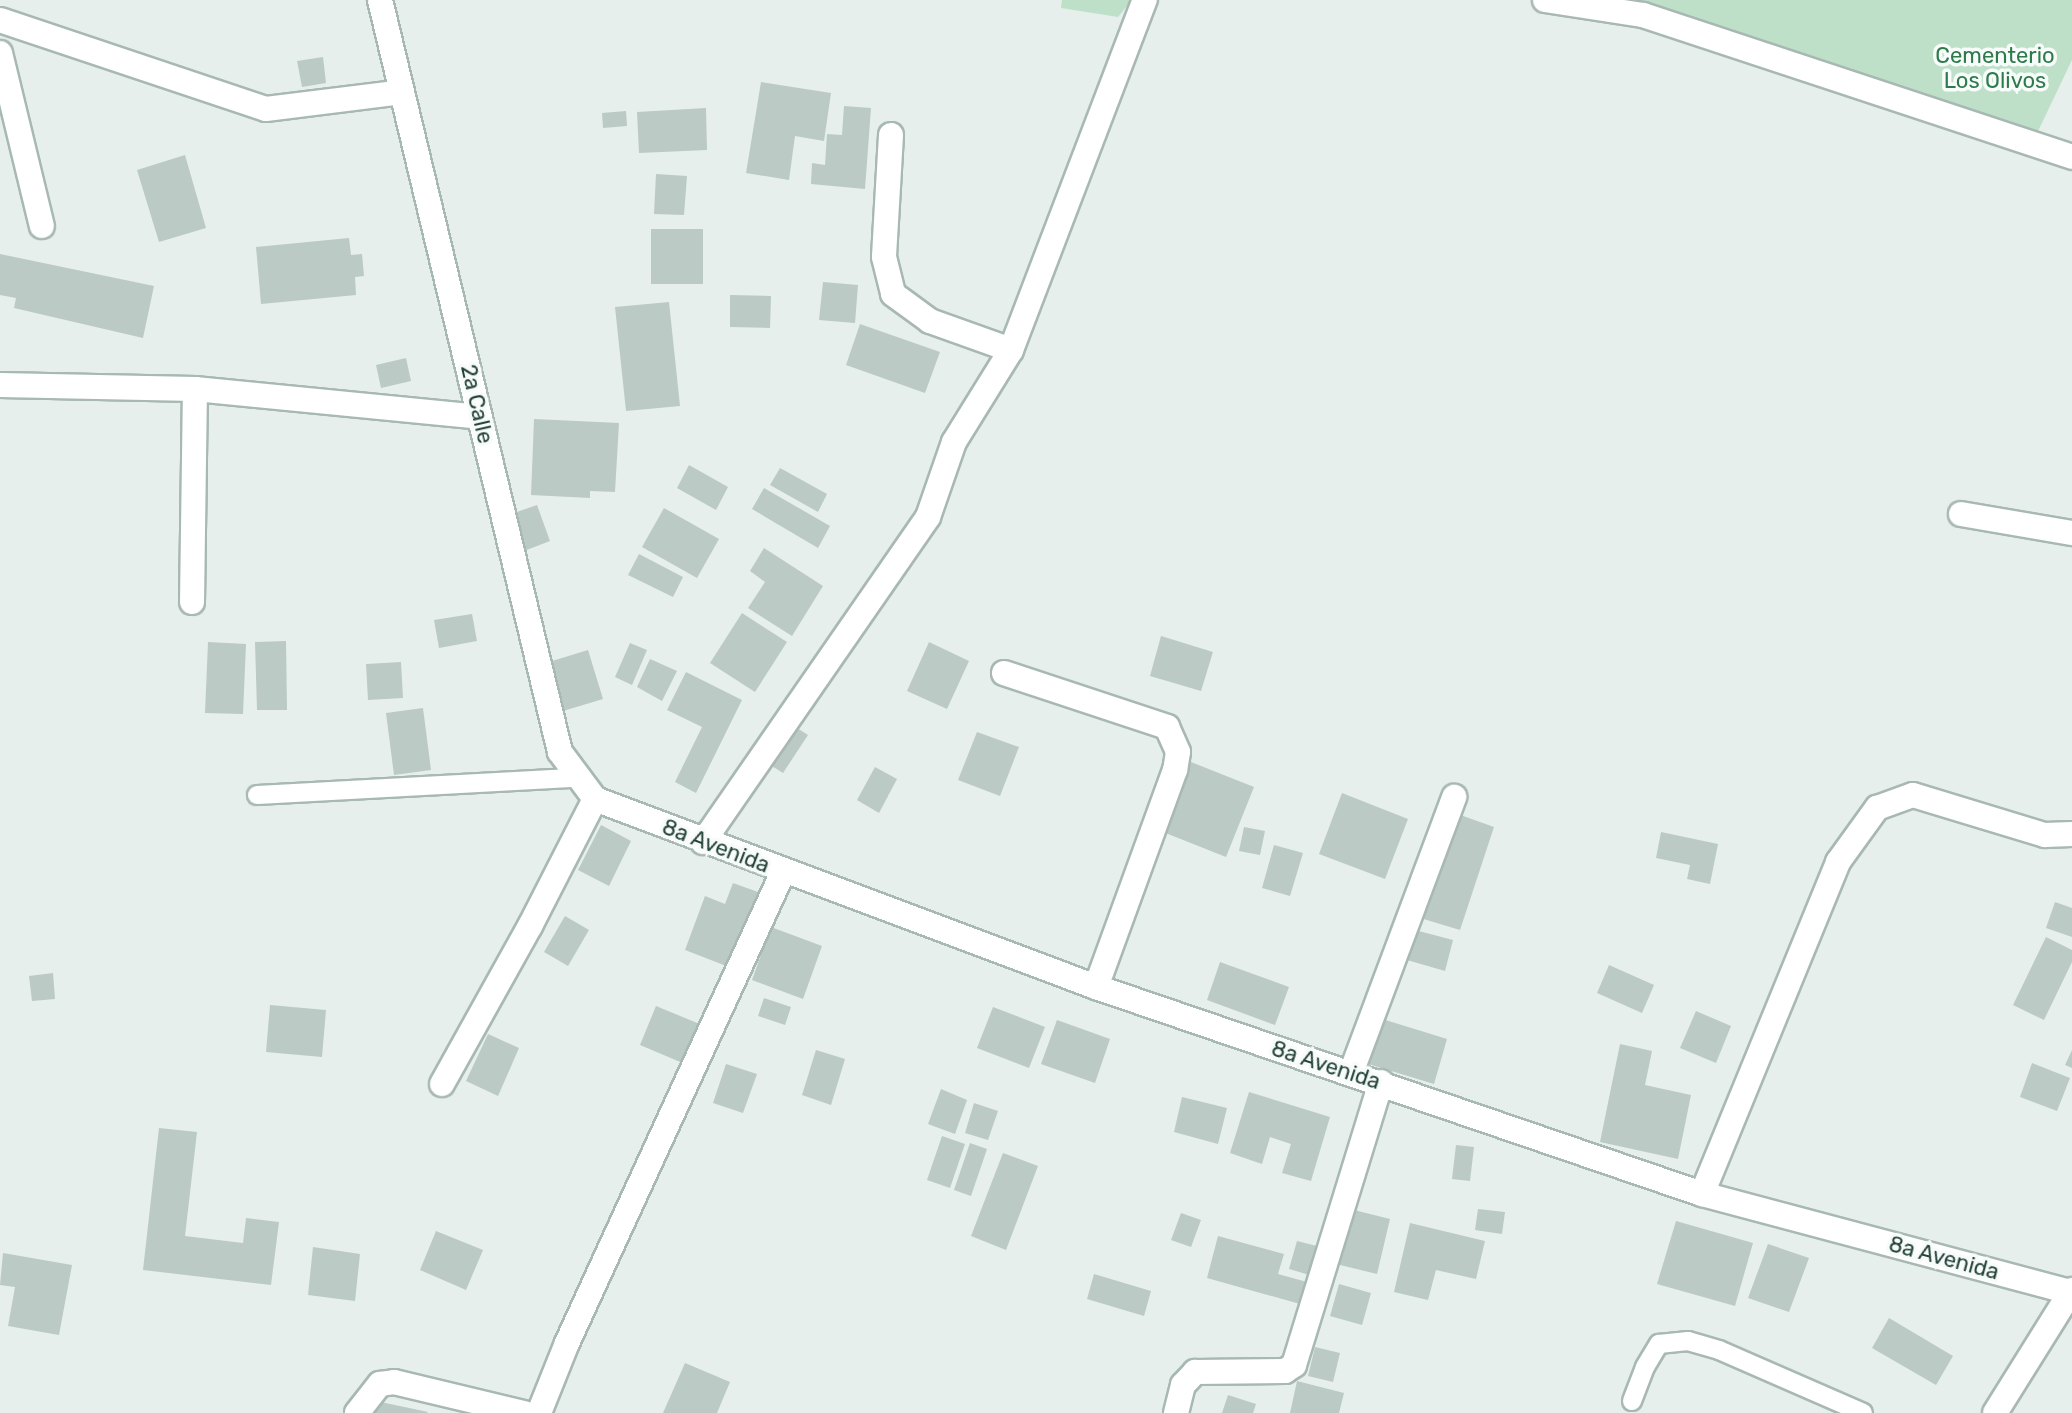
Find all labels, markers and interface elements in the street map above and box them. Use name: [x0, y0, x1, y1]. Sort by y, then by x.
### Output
park label: Cementerio Los Olivos: [1935, 42, 2055, 94]
street label: 2a Calle: [455, 362, 499, 446]
street label: 8a Avenida: [658, 813, 774, 879]
street label: 8a Avenida: [1268, 1035, 1384, 1095]
street label: 8a Avenida: [1886, 1231, 2002, 1285]

